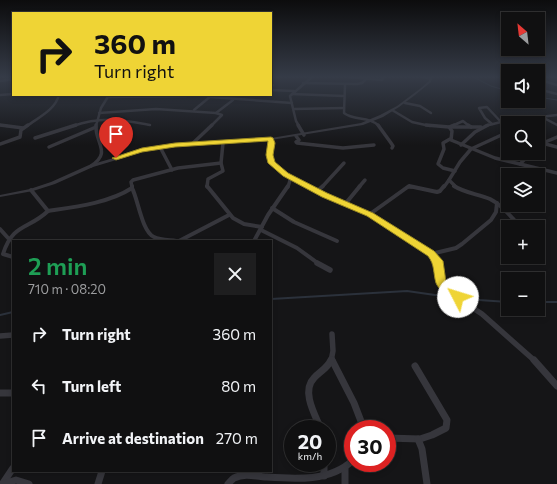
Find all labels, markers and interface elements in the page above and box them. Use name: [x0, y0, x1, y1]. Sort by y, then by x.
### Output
north arrow: [501, 12, 545, 56]
map controls: [501, 12, 545, 316]
text: 360 m: [94, 26, 176, 60]
icon: right: [28, 28, 80, 80]
text: Turn right: [94, 60, 174, 82]
button: sound: [501, 64, 545, 108]
button: search: [501, 116, 545, 160]
pin: [99, 117, 133, 158]
icon: arrive: [105, 123, 127, 145]
button: layers: [501, 168, 545, 212]
button: +: [501, 220, 545, 264]
text: 2 min: [28, 251, 87, 280]
button: close: [214, 253, 256, 295]
button: −: [501, 272, 545, 316]
position arrow: [437, 276, 479, 318]
text: 710 m · 08:20: [28, 281, 106, 297]
icon: right: [28, 323, 50, 345]
text: Turn right: [62, 325, 131, 343]
text: 360 m: [213, 325, 256, 343]
icon: left: [28, 375, 50, 397]
text: Turn left: [62, 377, 121, 395]
text: 80 m: [221, 377, 256, 395]
speed limit sign: 30: [344, 420, 396, 472]
icon: arrive: [28, 427, 50, 449]
text: Arrive at destination: [62, 429, 204, 447]
text: 270 m: [216, 429, 258, 447]
text: 20: [298, 429, 322, 453]
text: km/h: [298, 450, 322, 462]

